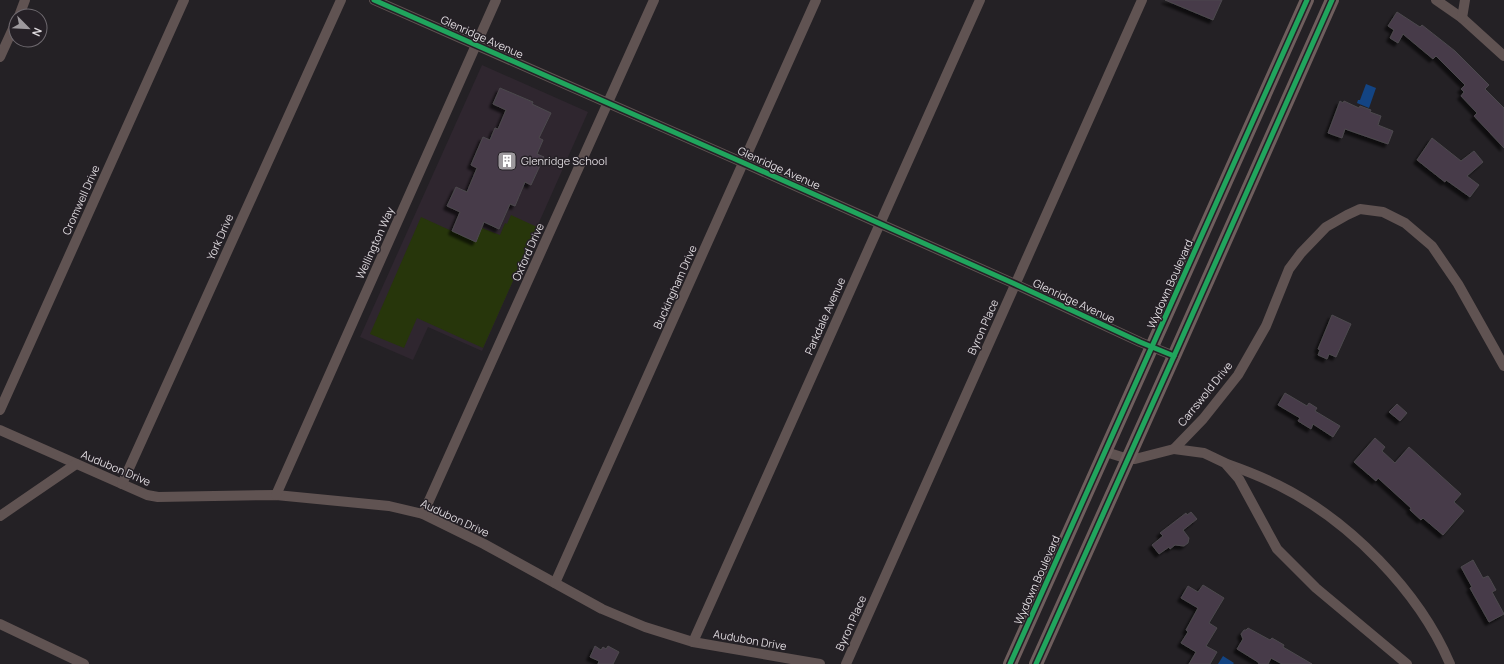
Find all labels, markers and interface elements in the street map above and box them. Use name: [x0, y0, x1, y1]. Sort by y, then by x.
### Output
north arrow: [8, 8, 48, 48]
street label: Glenridge Avenue: [439, 12, 526, 62]
text: N: [29, 26, 46, 39]
street label: Glenridge Avenue: [736, 143, 823, 193]
building icon: Glenridge School: [496, 150, 518, 172]
place label: Glenridge School: [521, 153, 607, 168]
street label: Cromwell Drive: [58, 162, 103, 237]
street label: Wellington Way: [352, 204, 397, 281]
street label: York Drive: [203, 211, 237, 262]
street label: Oxford Drive: [508, 220, 547, 283]
street label: Wydown Boulevard: [1143, 237, 1196, 331]
street label: Buckingham Drive: [649, 242, 700, 331]
street label: Parkdale Avenue: [801, 274, 849, 357]
street label: Glenridge Avenue: [1031, 275, 1118, 326]
street label: Byron Place: [964, 296, 1002, 357]
street label: Carrswold Drive: [1174, 358, 1236, 429]
street label: Audubon Drive: [79, 446, 154, 489]
street label: Audubon Drive: [418, 495, 492, 540]
street label: Wydown Boulevard: [1010, 533, 1063, 627]
street label: Byron Place: [832, 592, 870, 653]
street label: Audubon Drive: [712, 626, 788, 653]

